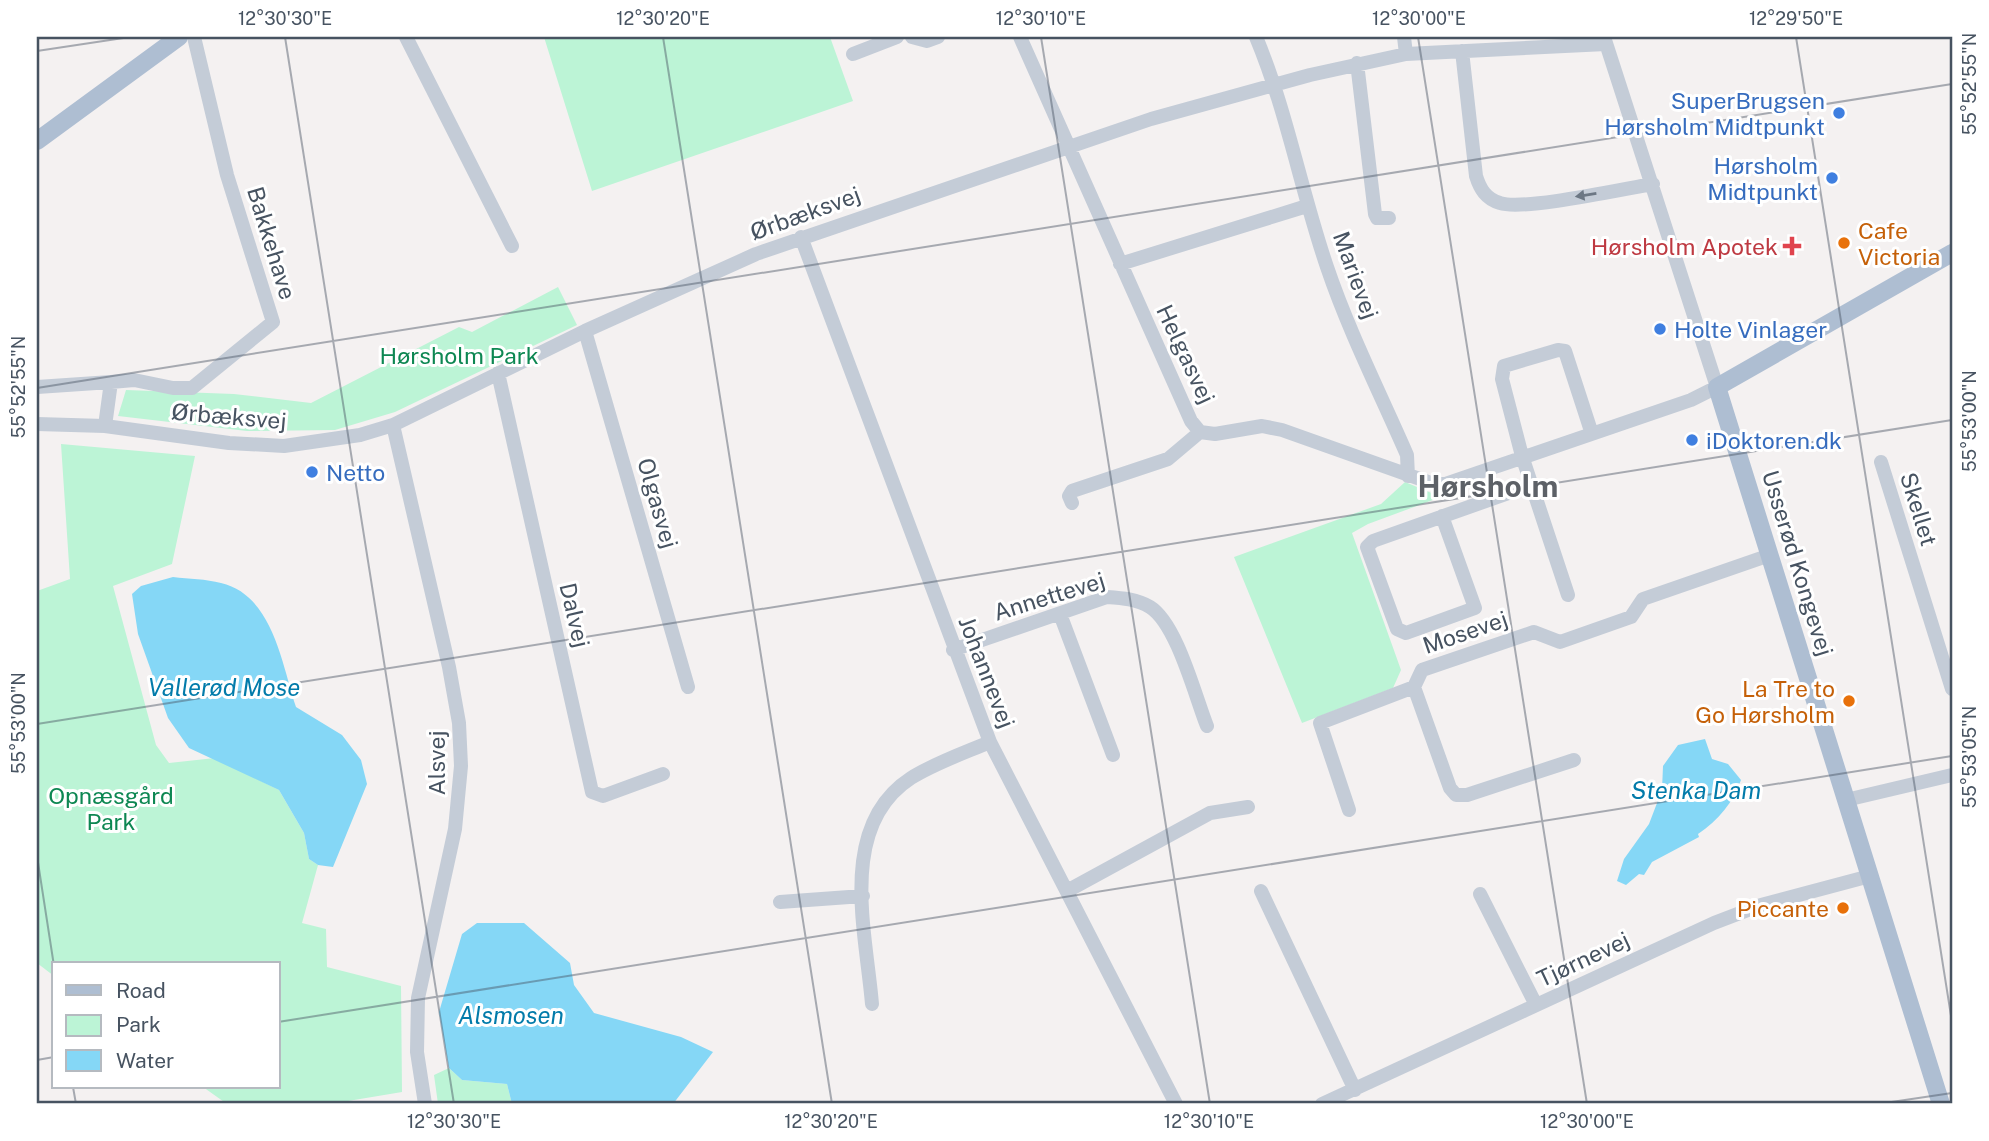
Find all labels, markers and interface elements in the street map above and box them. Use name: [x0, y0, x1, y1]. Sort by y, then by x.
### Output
text: 12°30'30"E: [238, 8, 332, 29]
text: 12°30'20"E: [616, 8, 710, 29]
text: 12°30'10"E: [996, 8, 1086, 29]
text: 12°30'00"E: [1372, 8, 1466, 29]
text: 12°29'50"E: [1749, 8, 1843, 29]
text: 55°52'55"N: [1959, 33, 1980, 135]
place label: SuperBrugsen Hørsholm Midtpunkt: [1604, 87, 1825, 140]
marker: SuperBrugsen Hørsholm Midtpunkt: [1831, 105, 1847, 121]
place label: Hørsholm Midtpunkt: [1707, 152, 1818, 205]
marker: Hørsholm Midtpunkt: [1824, 170, 1840, 186]
street label: Ørbæksvej: [746, 181, 864, 245]
street label: Bakkehave: [242, 183, 302, 303]
one-way arrow: [1574, 190, 1596, 201]
place label: Cafe Victoria: [1858, 217, 1940, 270]
street label: Marievej: [1328, 228, 1384, 322]
place label: Hørsholm Apotek: [1591, 233, 1778, 260]
marker: Cafe Victoria: [1836, 235, 1852, 251]
marker: Hørsholm Apotek: [1784, 238, 1800, 254]
street label: Helgasvej: [1151, 300, 1221, 408]
place label: Holte Vinlager: [1674, 316, 1827, 343]
marker: Holte Vinlager: [1652, 321, 1668, 337]
text: 55°52'55"N: [8, 336, 29, 438]
park label: Hørsholm Park: [379, 342, 539, 369]
text: 55°53'00"N: [1959, 370, 1980, 472]
street label: Ørbæksvej: [170, 398, 288, 434]
place label: iDoktoren.dk: [1706, 427, 1842, 454]
marker: iDoktoren.dk: [1684, 432, 1700, 448]
street label: Olgasvej: [632, 455, 684, 551]
place label: Netto: [326, 459, 385, 486]
marker: Netto: [304, 464, 320, 480]
street label: Usserød Kongevej: [1757, 467, 1839, 659]
district label: Hørsholm: [1418, 468, 1558, 504]
street label: Skellet: [1895, 469, 1943, 549]
street label: Annettevej: [990, 566, 1108, 626]
street label: Dalvej: [554, 580, 596, 650]
street label: Mosevej: [1419, 605, 1511, 659]
street label: Johannevej: [953, 612, 1021, 732]
text: 55°53'00"N: [8, 672, 29, 774]
water label: Vallerød Mose: [148, 673, 300, 701]
place label: La Tre to Go Hørsholm: [1695, 675, 1835, 728]
marker: La Tre to Go Hørsholm: [1841, 693, 1857, 709]
text: 55°53'05"N: [1959, 706, 1980, 808]
street label: Alsvej: [423, 731, 450, 796]
water label: Stenka Dam: [1631, 776, 1761, 804]
park label: Opnæsgård Park: [48, 782, 174, 835]
place label: Piccante: [1737, 895, 1829, 922]
marker: Piccante: [1835, 900, 1851, 916]
street label: Tjørnevej: [1532, 926, 1634, 992]
legend: [52, 962, 280, 1088]
text: Road: [116, 978, 166, 1003]
water label: Alsmosen: [458, 1001, 564, 1029]
text: Park: [116, 1012, 161, 1037]
text: Water: [116, 1048, 174, 1073]
text: 12°30'30"E: [407, 1111, 501, 1132]
text: 12°30'20"E: [784, 1111, 878, 1132]
text: 12°30'10"E: [1164, 1111, 1254, 1132]
text: 12°30'00"E: [1540, 1111, 1634, 1132]

